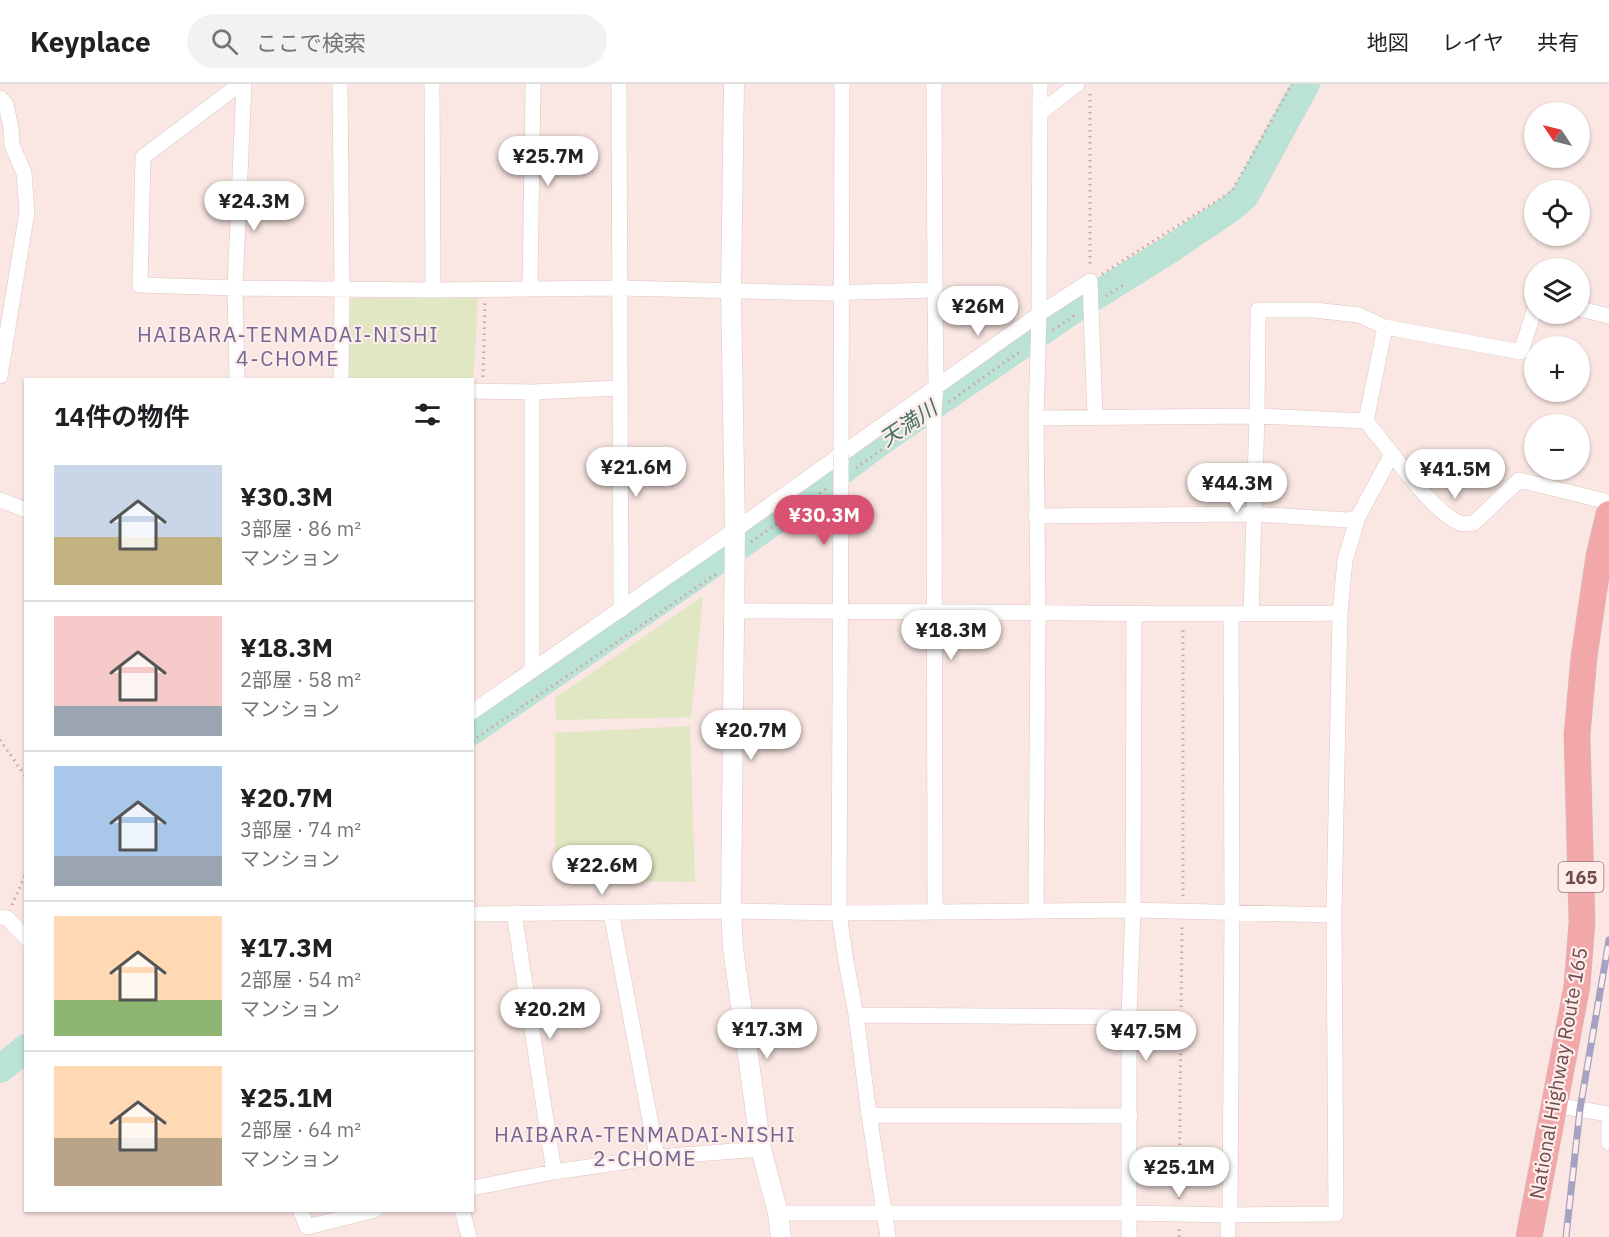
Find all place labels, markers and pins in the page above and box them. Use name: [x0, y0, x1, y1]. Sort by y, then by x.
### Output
pin: ¥25.7M: [499, 136, 597, 187]
pin: ¥24.3M: [205, 181, 303, 232]
pin: ¥26M: [942, 286, 1014, 337]
pin: ¥21.6M: [587, 447, 685, 498]
pin: ¥41.5M: [1406, 449, 1504, 500]
pin: ¥44.3M: [1188, 463, 1286, 514]
pin: ¥30.3M: [775, 495, 873, 546]
pin: ¥18.3M: [902, 610, 1000, 661]
pin: ¥20.7M: [702, 710, 800, 761]
pin: ¥22.6M: [553, 845, 651, 896]
pin: ¥20.2M: [501, 989, 599, 1040]
pin: ¥17.3M: [718, 1009, 816, 1060]
pin: ¥47.5M: [1097, 1011, 1195, 1062]
pin: ¥25.1M: [1130, 1147, 1228, 1198]

